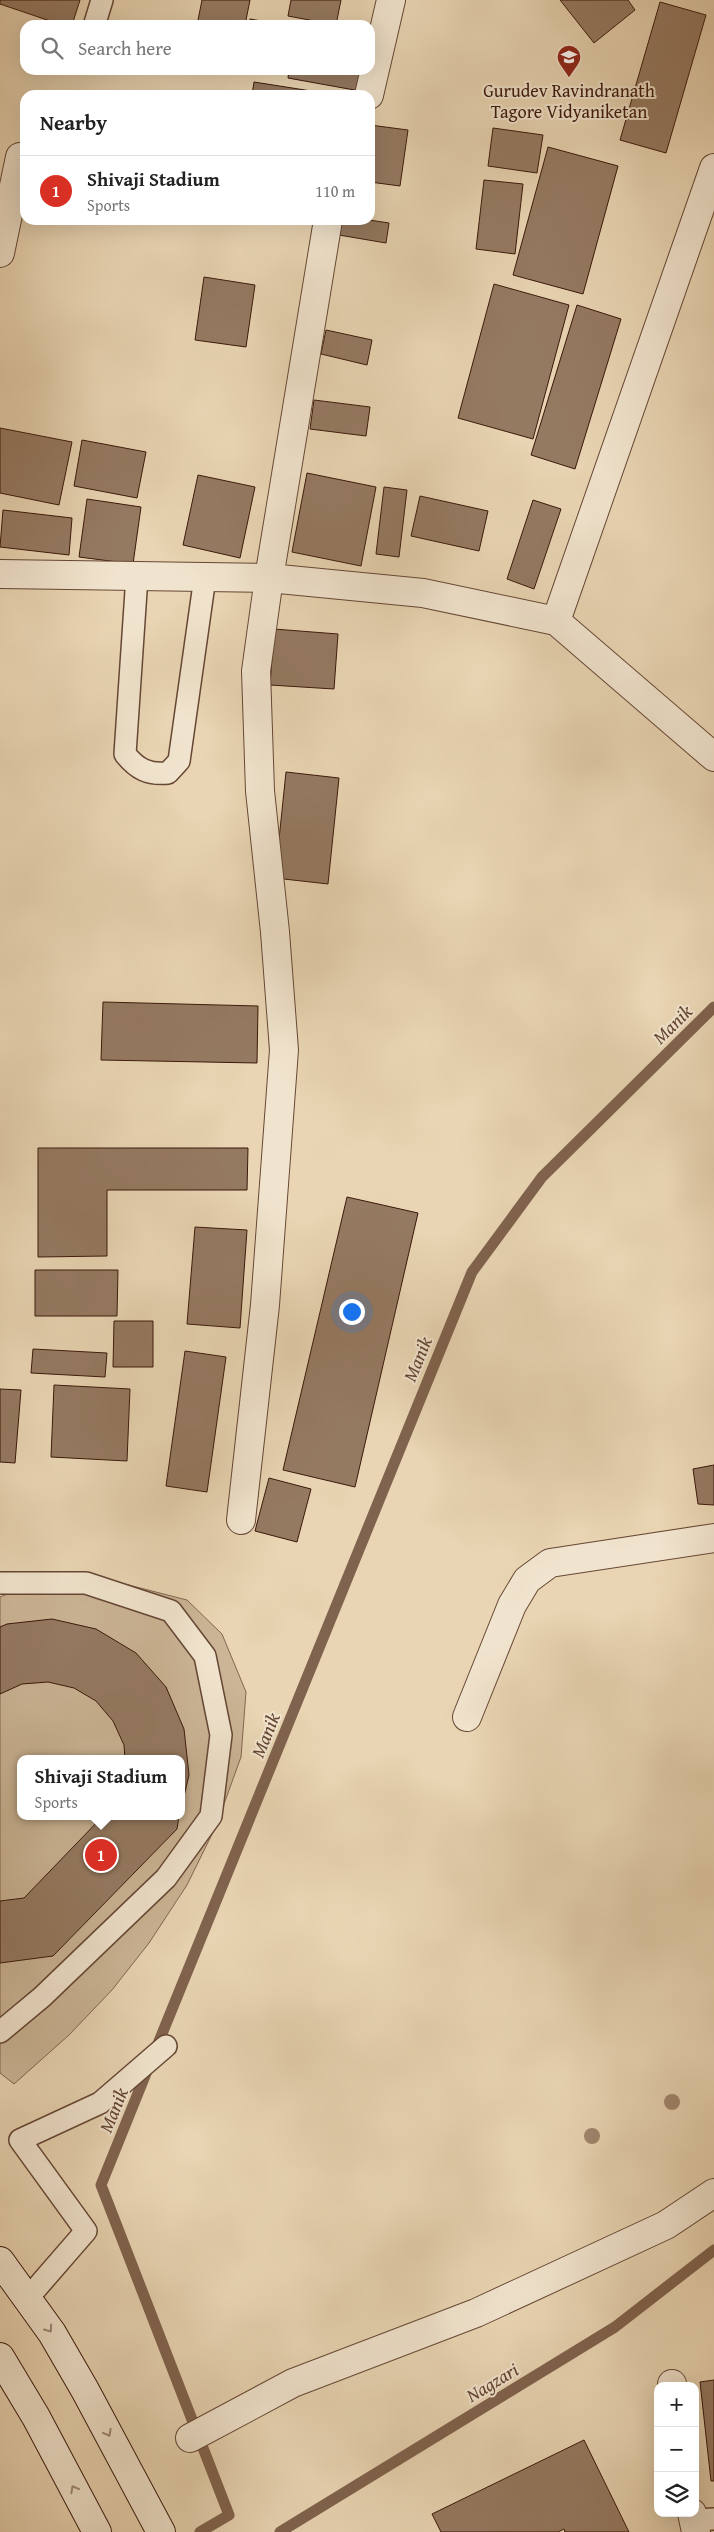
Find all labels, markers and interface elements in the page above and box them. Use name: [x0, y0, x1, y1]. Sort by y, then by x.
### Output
search box: [20, 20, 375, 75]
icon: search: [38, 34, 66, 62]
text: Search here: [78, 34, 172, 62]
school or university icon: Gurudev Ravindranath Tagore Vidyaniketan: [556, 44, 582, 78]
place label: Gurudev Ravindranath Tagore Vidyaniketan: [483, 77, 655, 125]
text: Nearby: [40, 107, 107, 138]
text: Shivaji Stadium: [87, 165, 220, 193]
text: 1: [52, 179, 60, 203]
text: 110 m: [315, 179, 355, 203]
text: Sports: [87, 193, 130, 217]
water label: Manik: [646, 998, 698, 1050]
your location: [339, 1299, 365, 1325]
water label: Manik: [395, 1332, 439, 1386]
water label: Manik: [243, 1708, 287, 1762]
popup: [17, 1755, 185, 1820]
text: Shivaji Stadium: [35, 1762, 167, 1790]
text: Sports: [35, 1790, 78, 1814]
pin: 1: [85, 1836, 117, 1874]
water label: Manik: [91, 2083, 135, 2137]
one-way arrow: [43, 2323, 52, 2333]
water label: Nagzari: [460, 2355, 524, 2409]
map controls: [654, 2382, 699, 2517]
button: +: [654, 2382, 699, 2427]
one-way arrow: [102, 2427, 112, 2436]
button: −: [654, 2427, 699, 2472]
button: layers: [654, 2472, 699, 2517]
one-way arrow: [70, 2485, 80, 2494]

